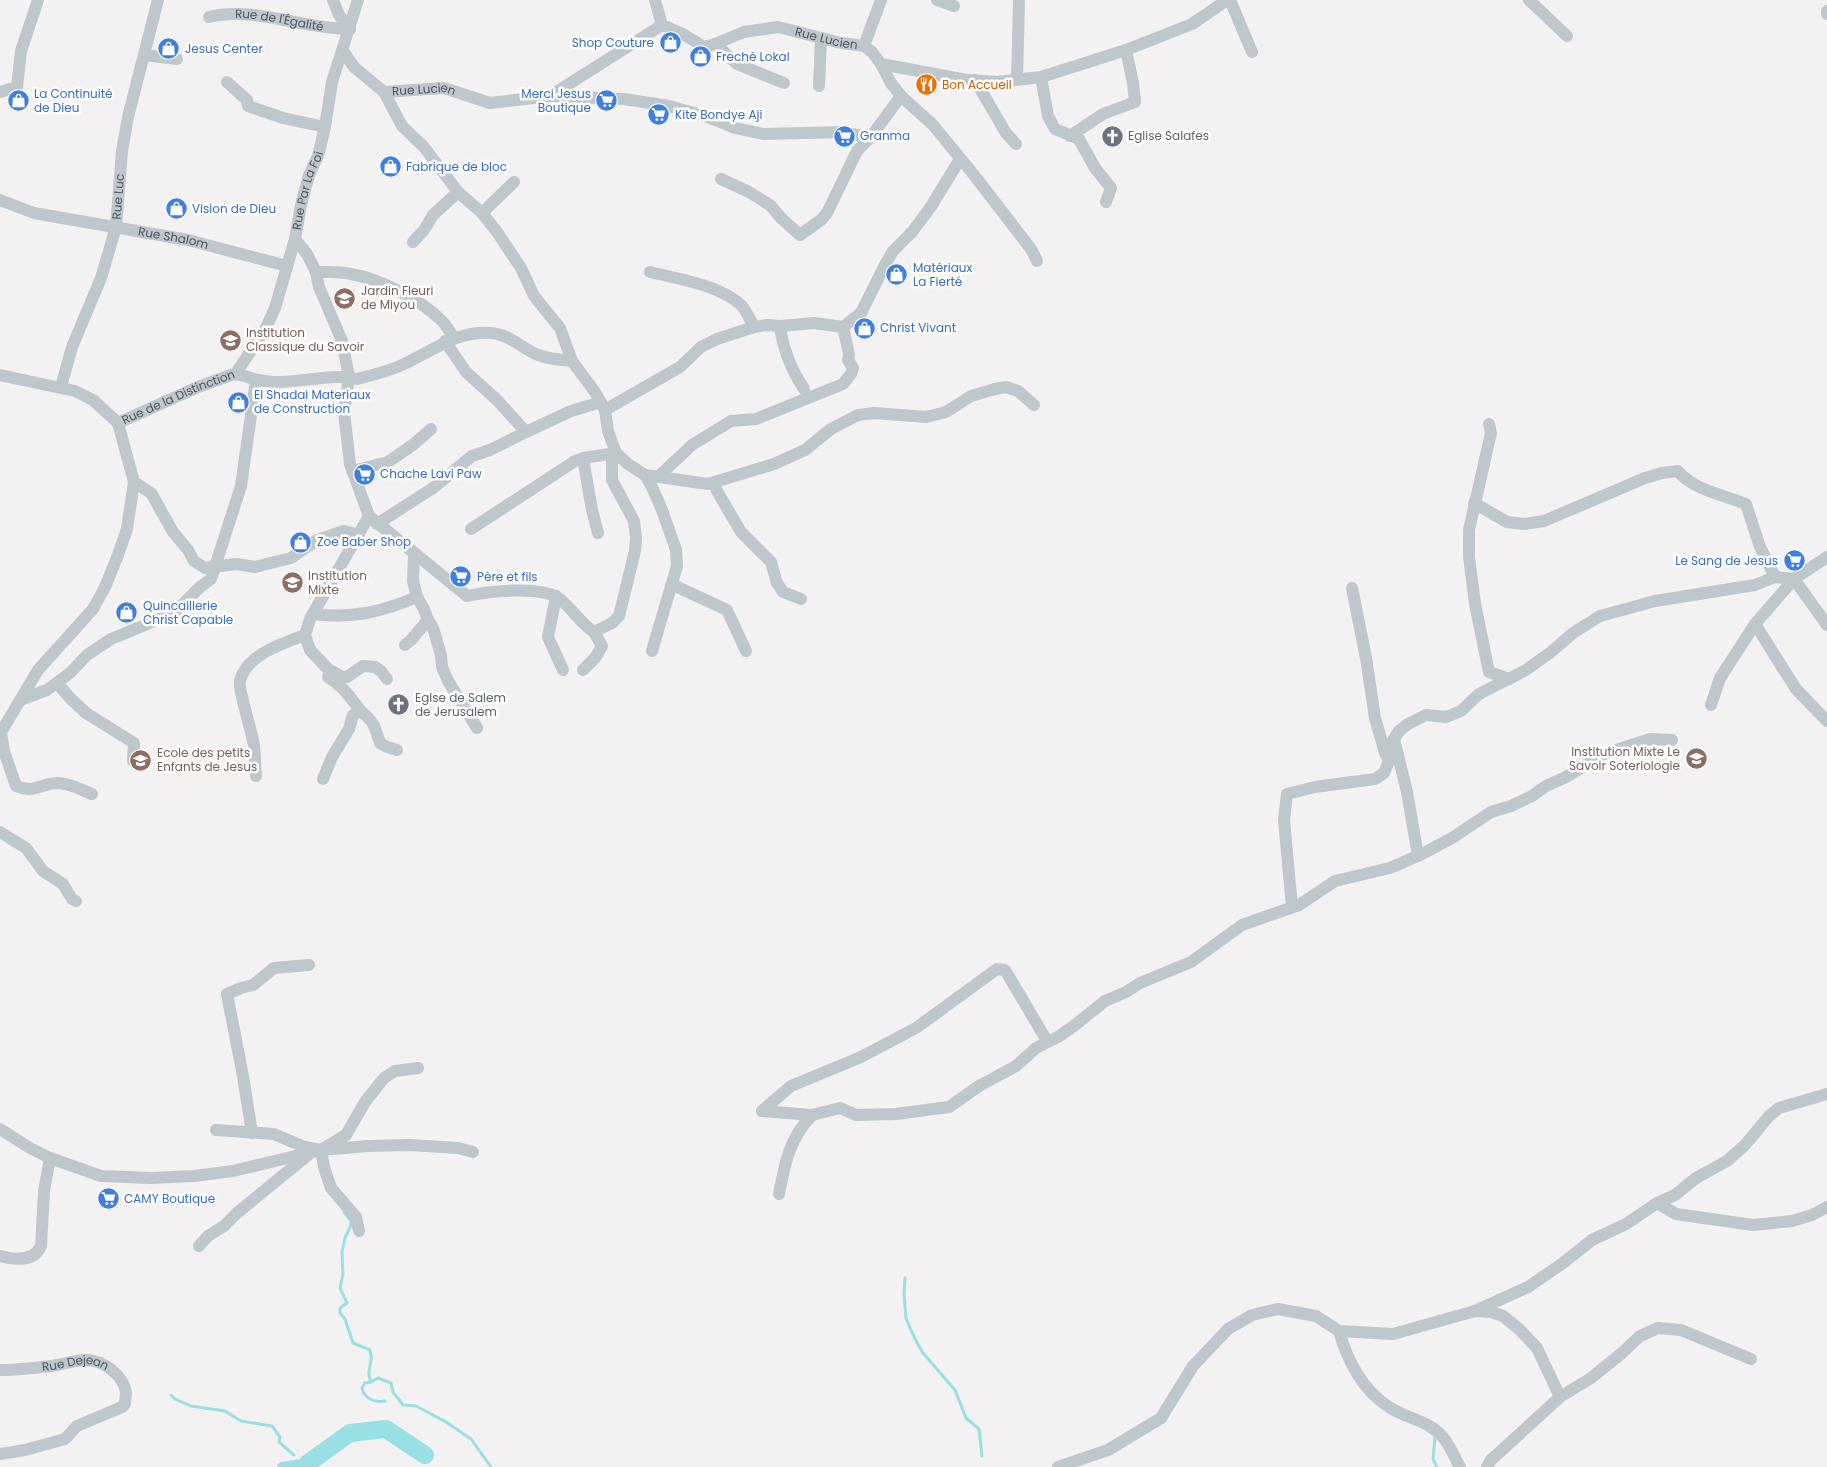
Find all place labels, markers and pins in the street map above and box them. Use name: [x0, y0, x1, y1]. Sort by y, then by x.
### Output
shop icon: Shop Couture: [658, 31, 682, 55]
place label: Shop Couture: [572, 34, 654, 51]
shop icon: Jesus Center: [157, 37, 181, 61]
place label: Jesus Center: [185, 40, 263, 57]
shop icon: Frechè Lokal: [688, 45, 712, 69]
place label: Frechè Lokal: [716, 48, 790, 65]
restaurant icon: Bon Accueil: [914, 73, 938, 97]
place label: Bon Accueil: [942, 76, 1012, 93]
place label: La Continuité de Dieu: [34, 85, 113, 116]
place label: Merci Jesus Boutique: [521, 85, 591, 116]
shop icon: La Continuité de Dieu: [6, 89, 30, 113]
supermarket icon: Merci Jesus Boutique: [595, 89, 619, 113]
supermarket icon: Kite Bondye Aji: [647, 103, 671, 127]
place label: Kite Bondye Aji: [675, 106, 762, 123]
supermarket icon: Granma: [832, 124, 856, 148]
church icon: Eglise Salafes: [1100, 124, 1124, 148]
place label: Granma: [860, 127, 910, 144]
place label: Eglise Salafes: [1128, 127, 1209, 144]
shop icon: Fabrique de bloc: [378, 155, 402, 179]
place label: Fabrique de bloc: [406, 158, 507, 175]
shop icon: Vision de Dieu: [164, 197, 188, 221]
place label: Vision de Dieu: [192, 200, 276, 217]
place label: Matériaux La Fierté: [913, 259, 972, 290]
shop icon: Matériaux La Fierté: [885, 263, 909, 287]
place label: Jardin Fleuri de Miyou: [361, 282, 433, 313]
school or university icon: Jardin Fleuri de Miyou: [333, 286, 357, 310]
shop icon: Christ Vivant: [852, 316, 876, 340]
place label: Christ Vivant: [880, 319, 956, 336]
place label: Institution Classique du Savoir: [246, 324, 365, 355]
school or university icon: Institution Classique du Savoir: [218, 328, 242, 352]
place label: El Shadai Materiaux de Construction: [254, 386, 371, 417]
shop icon: El Shadai Materiaux de Construction: [226, 390, 250, 414]
supermarket icon: Chache Lavi Paw: [352, 462, 376, 486]
place label: Chache Lavi Paw: [380, 465, 482, 482]
shop icon: Zoe Baber Shop: [289, 530, 313, 554]
place label: Zoe Baber Shop: [317, 533, 411, 550]
supermarket icon: Le Sang de Jesus: [1782, 549, 1806, 573]
place label: Le Sang de Jesus: [1675, 552, 1778, 569]
supermarket icon: Père et fils: [449, 565, 473, 589]
place label: Institution Mixte: [308, 567, 367, 598]
place label: Père et fils: [477, 568, 538, 585]
school or university icon: Institution Mixte: [280, 571, 304, 595]
place label: Quincaillerie Christ Capable: [143, 597, 233, 628]
shop icon: Quincaillerie Christ Capable: [115, 601, 139, 625]
place label: Eglse de Salem de Jerusalem: [415, 689, 506, 720]
church icon: Eglse de Salem de Jerusalem: [387, 693, 411, 717]
place label: Institution Mixte Le Savoir Soteriologie: [1569, 743, 1680, 774]
place label: Ecole des petits Enfants de Jesus: [157, 744, 257, 775]
school or university icon: Institution Mixte Le Savoir Soteriologie: [1684, 747, 1708, 771]
school or university icon: Ecole des petits Enfants de Jesus: [129, 748, 153, 772]
supermarket icon: CAMY Boutique: [96, 1187, 120, 1211]
place label: CAMY Boutique: [124, 1190, 215, 1207]

